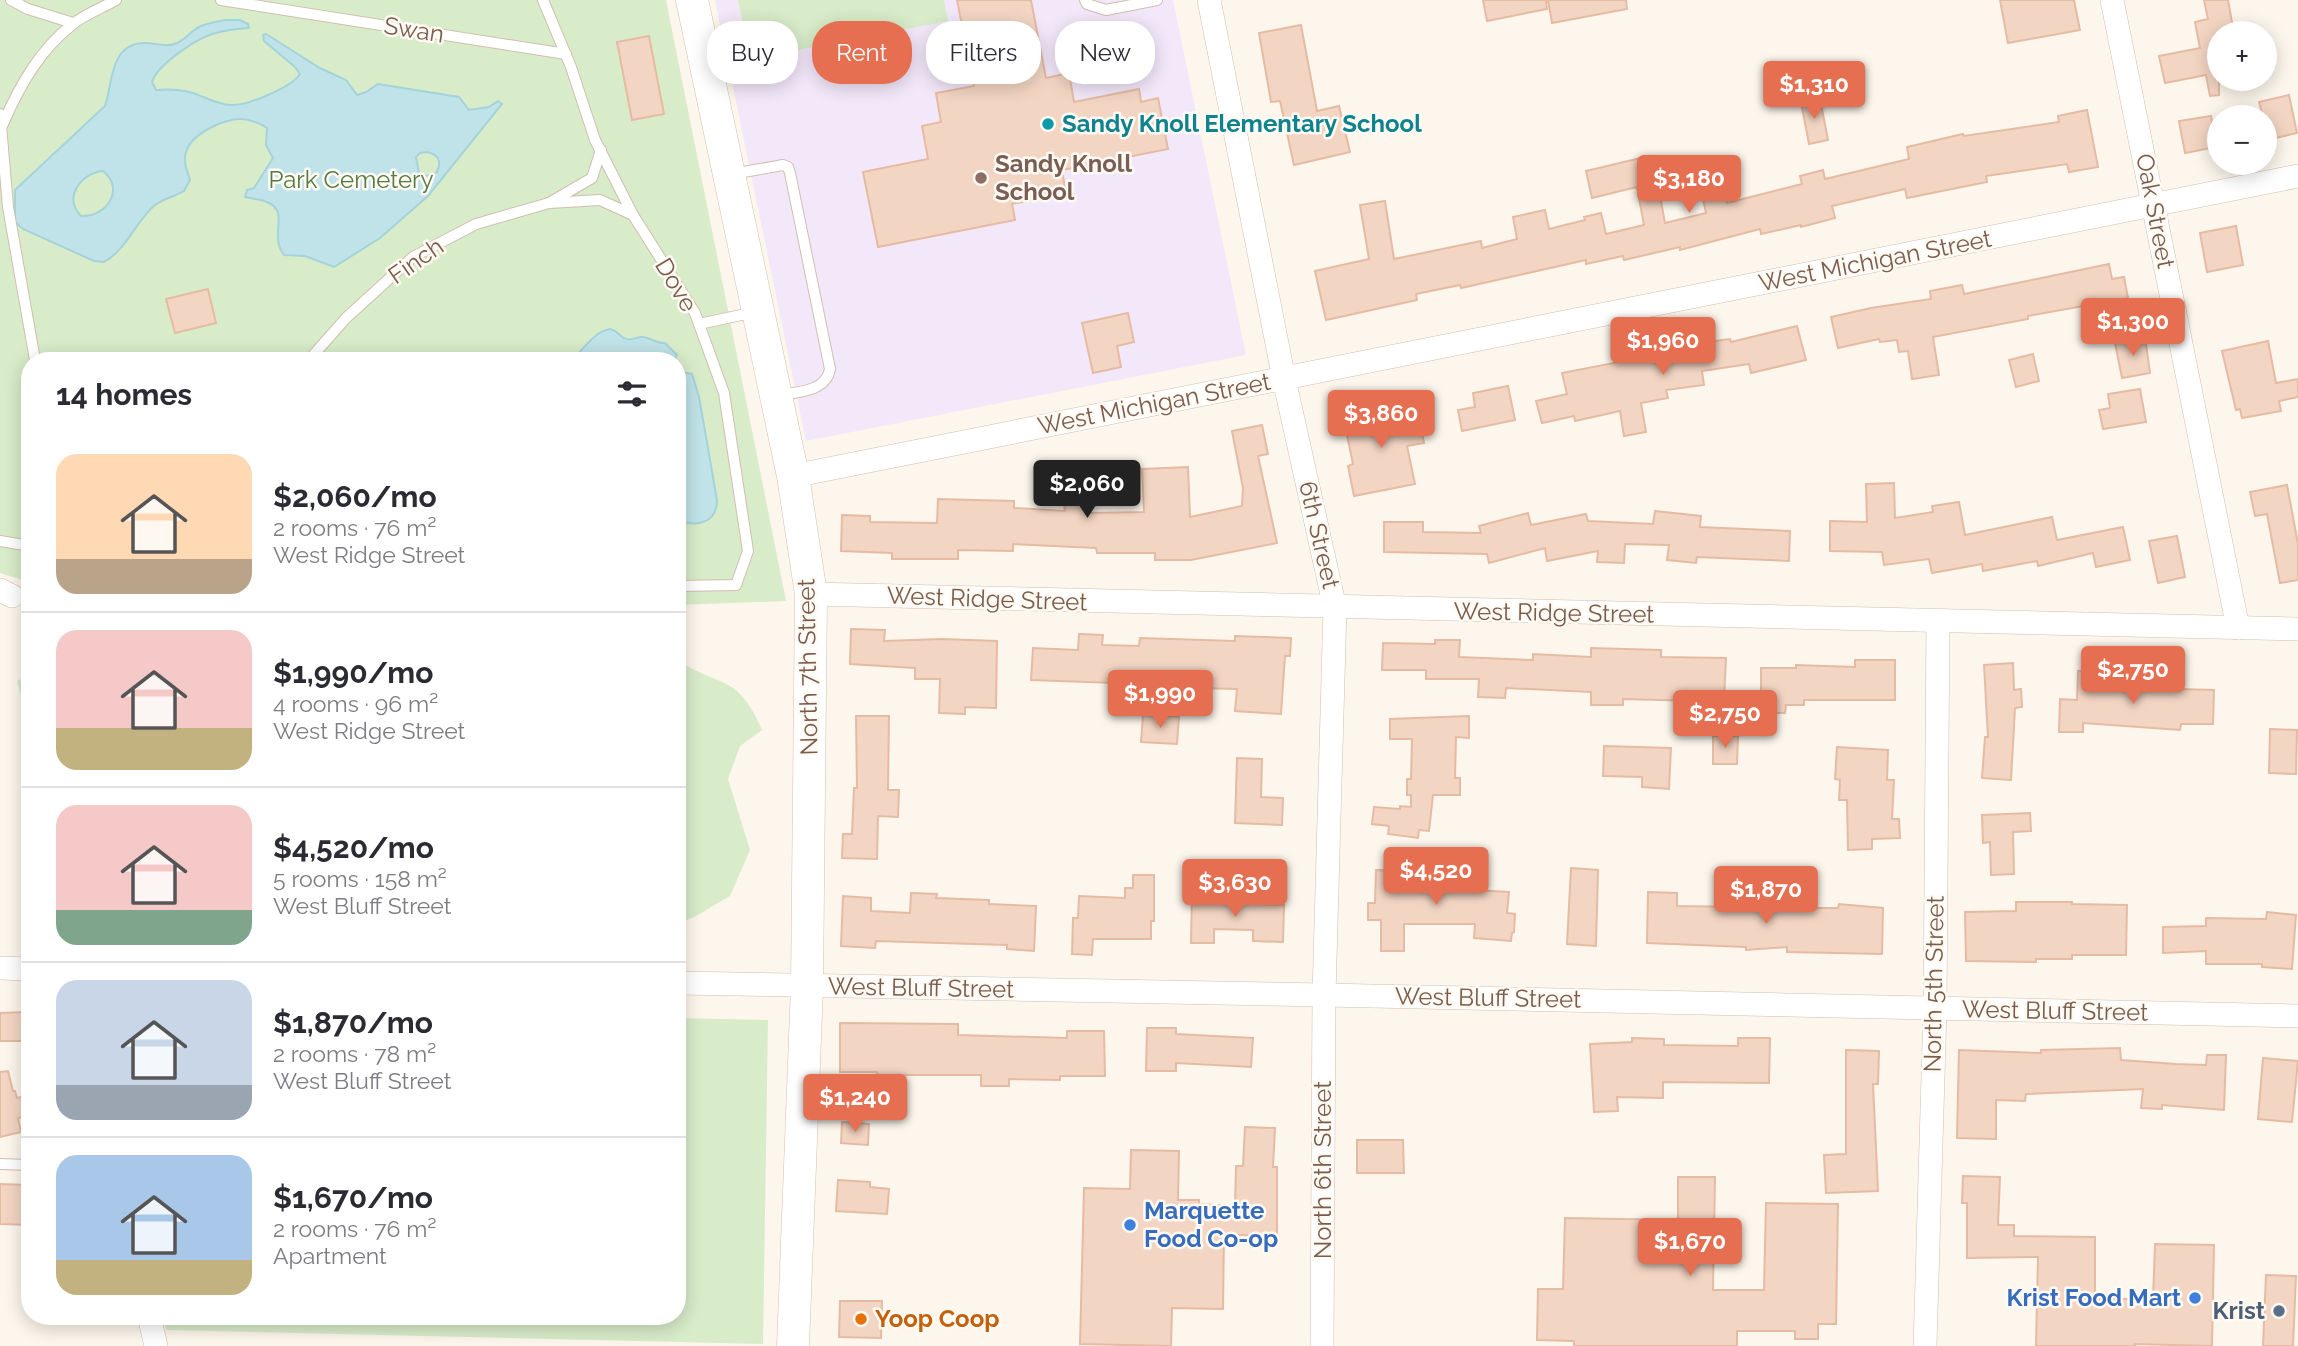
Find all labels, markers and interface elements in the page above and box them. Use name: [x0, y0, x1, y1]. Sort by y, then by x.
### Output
street label: Swan: [382, 10, 446, 49]
chip: Buy: [707, 21, 798, 84]
chip: Rent: [812, 21, 912, 84]
chip: Filters: [926, 21, 1041, 84]
chip: New: [1055, 21, 1155, 84]
map controls: [2207, 21, 2277, 175]
button: +: [2207, 21, 2277, 91]
pin: $1,310: [1757, 61, 1871, 121]
text: $1,310: [1779, 70, 1849, 97]
button: −: [2207, 105, 2277, 175]
place label: Sandy Knoll Elementary School: [1062, 109, 1422, 138]
marker: Sandy Knoll Elementary School: [1040, 116, 1056, 132]
place label: Sandy Knoll School: [995, 149, 1132, 206]
street label: Oak Street: [2130, 151, 2181, 271]
pin: $3,180: [1632, 156, 1746, 215]
text: $3,180: [1653, 164, 1725, 191]
park label: Park Cemetery: [268, 165, 434, 194]
marker: Sandy Knoll School: [973, 170, 989, 186]
street label: West Michigan Street: [1756, 224, 1994, 297]
street label: Finch: [383, 231, 449, 290]
street label: Dove: [649, 253, 704, 317]
pin: $1,300: [2076, 298, 2190, 358]
text: $1,300: [2097, 307, 2169, 334]
pin: $1,960: [1606, 318, 1720, 377]
text: $1,960: [1627, 326, 1699, 353]
street label: West Michigan Street: [1035, 367, 1273, 440]
icon: filters: [613, 375, 651, 413]
text: 14 homes: [56, 377, 192, 412]
pin: $3,860: [1324, 391, 1438, 450]
text: $3,860: [1344, 399, 1418, 426]
pin: $2,060: [1030, 461, 1144, 520]
text: $2,060: [1049, 469, 1125, 496]
street label: 6th Street: [1293, 478, 1346, 591]
text: $2,060/mo: [273, 479, 437, 514]
icon: home: [112, 482, 196, 566]
text: 2 rooms · 76 m²: [273, 514, 436, 541]
text: West Ridge Street: [273, 541, 465, 568]
street label: North 7th Street: [791, 578, 824, 756]
street label: West Ridge Street: [886, 581, 1088, 616]
street label: West Ridge Street: [1453, 596, 1655, 629]
pin: $2,750: [2076, 646, 2190, 706]
text: $1,990/mo: [273, 655, 433, 690]
text: $2,750: [2097, 655, 2169, 682]
icon: home: [112, 658, 196, 742]
pin: $1,990: [1103, 670, 1217, 730]
text: $1,990: [1124, 679, 1196, 706]
text: 4 rooms · 96 m²: [273, 690, 438, 717]
pin: $2,750: [1668, 690, 1782, 750]
text: $2,750: [1689, 699, 1761, 726]
text: West Ridge Street: [273, 717, 465, 744]
text: $4,520/mo: [273, 830, 434, 865]
icon: home: [112, 833, 196, 917]
pin: $4,520: [1379, 848, 1493, 907]
text: $4,520: [1400, 856, 1472, 883]
pin: $3,630: [1178, 860, 1292, 919]
text: 5 rooms · 158 m²: [273, 865, 447, 892]
pin: $1,870: [1709, 866, 1823, 926]
text: $3,630: [1198, 868, 1272, 895]
text: $1,870: [1730, 875, 1802, 902]
text: West Bluff Street: [273, 892, 451, 919]
street label: North 5th Street: [1917, 895, 1950, 1073]
street label: West Bluff Street: [828, 971, 1014, 1004]
street label: West Bluff Street: [1395, 981, 1581, 1014]
street label: West Bluff Street: [1962, 994, 2148, 1027]
text: $1,870/mo: [273, 1005, 433, 1040]
icon: home: [112, 1008, 196, 1092]
text: 2 rooms · 78 m²: [273, 1040, 436, 1067]
text: West Bluff Street: [273, 1067, 451, 1094]
pin: $1,240: [798, 1074, 912, 1134]
street label: North 6th Street: [1308, 1081, 1337, 1259]
text: $1,240: [819, 1083, 891, 1110]
text: $1,670/mo: [273, 1180, 433, 1215]
icon: home: [112, 1183, 196, 1267]
place label: Marquette Food Co-op: [1144, 1196, 1278, 1253]
text: 2 rooms · 76 m²: [273, 1215, 436, 1242]
marker: Marquette Food Co-op: [1122, 1217, 1138, 1233]
pin: $1,670: [1633, 1218, 1747, 1278]
text: $1,670: [1654, 1227, 1726, 1254]
text: Apartment: [273, 1242, 387, 1269]
place label: Krist Food Mart: [2007, 1283, 2181, 1312]
marker: Krist Food Mart: [2187, 1290, 2203, 1306]
place label: Krist: [2213, 1296, 2265, 1325]
marker: Krist: [2271, 1303, 2287, 1319]
place label: Yoop Coop: [875, 1304, 999, 1333]
marker: Yoop Coop: [853, 1311, 869, 1327]

